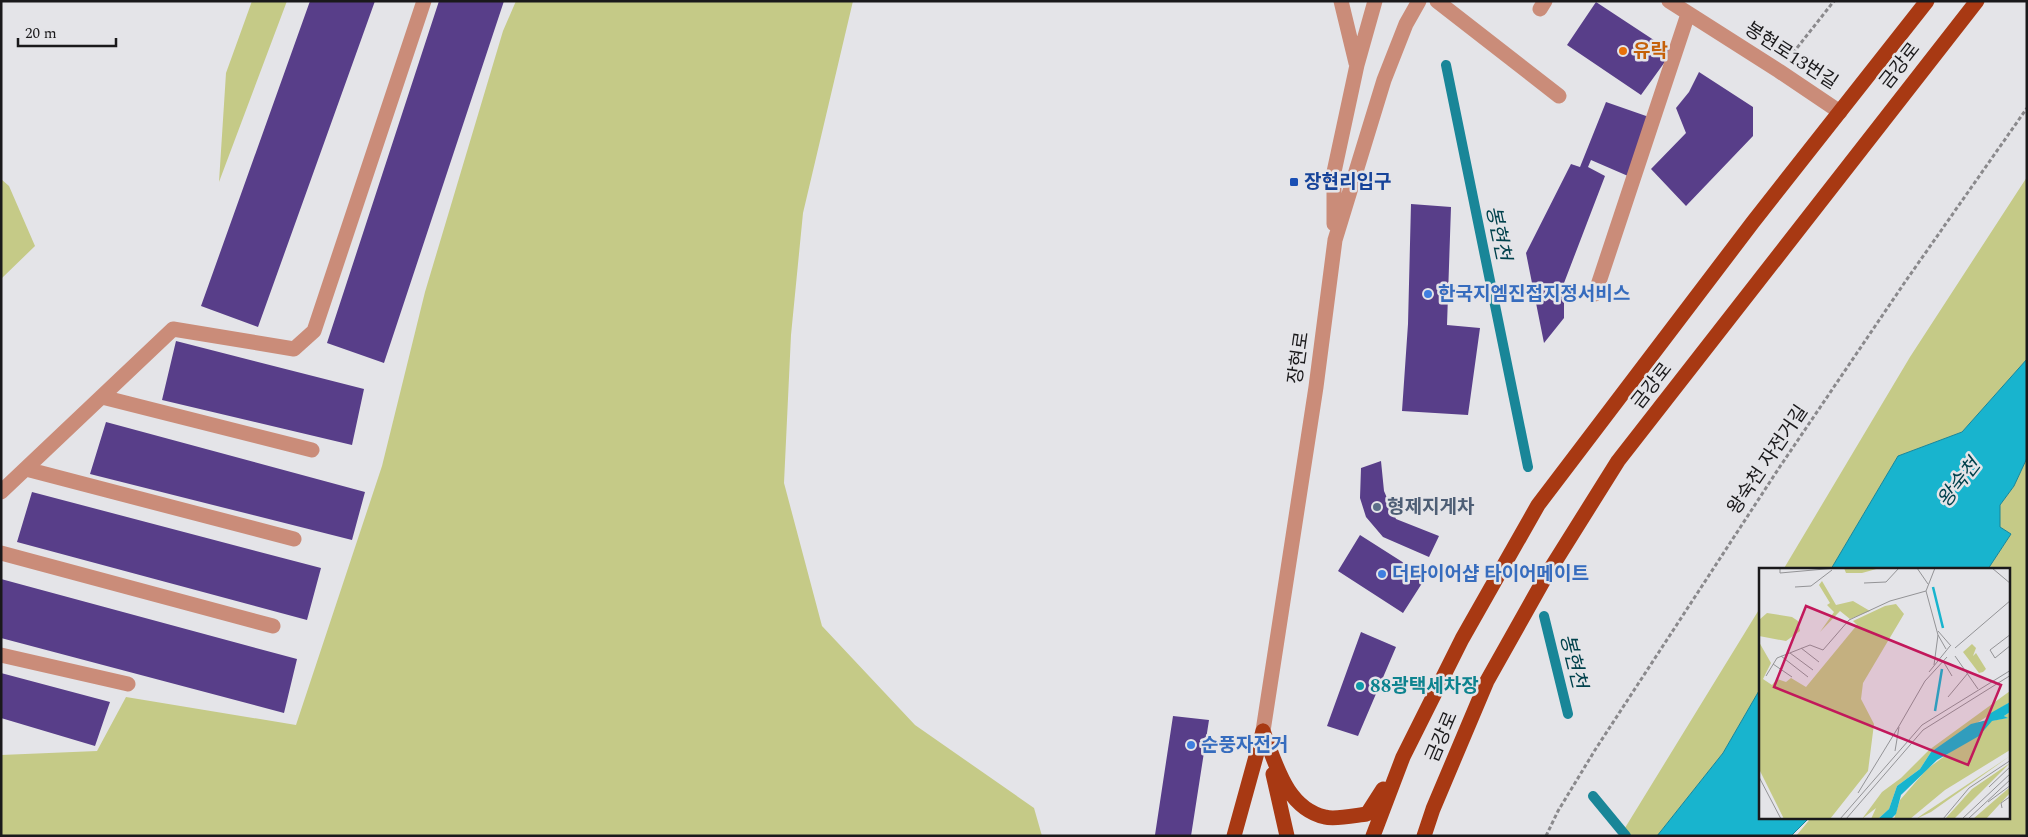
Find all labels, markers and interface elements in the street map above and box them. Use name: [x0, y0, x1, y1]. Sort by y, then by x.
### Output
scale bar: [18, 15, 115, 47]
street label: 봉현로13번길: [1738, 15, 1844, 97]
text: 20 m: [25, 22, 57, 45]
street label: 금강로: [1872, 36, 1928, 96]
place label: 유락: [1633, 37, 1668, 66]
marker: 유락: [1617, 45, 1629, 57]
place label: 장현리입구: [1304, 168, 1391, 197]
marker: 장현리입구: [1288, 176, 1300, 188]
water label: 봉현천: [1478, 203, 1519, 266]
place label: 한국지엠진접지정서비스: [1438, 280, 1630, 309]
marker: 한국지엠진접지정서비스: [1422, 288, 1434, 300]
street label: 장현로: [1281, 330, 1317, 386]
street label: 금강로: [1624, 356, 1680, 416]
street label: 왕숙천 자전거길: [1720, 399, 1816, 521]
water label: 왕숙천: [1930, 450, 1989, 514]
place label: 형제지게차: [1387, 493, 1475, 522]
marker: 형제지게차: [1371, 501, 1383, 513]
place label: 더타이어샵 타이어메이트: [1392, 560, 1589, 589]
marker: 더타이어샵 타이어메이트: [1376, 568, 1388, 580]
inset map: [1759, 568, 2010, 820]
water label: 봉현천: [1552, 631, 1595, 694]
place label: 88광택세차장: [1370, 672, 1479, 701]
marker: 88광택세차장: [1354, 680, 1366, 692]
street label: 금강로: [1418, 707, 1466, 767]
place label: 순풍자전거: [1201, 731, 1288, 760]
marker: 순풍자전거: [1185, 739, 1197, 751]

